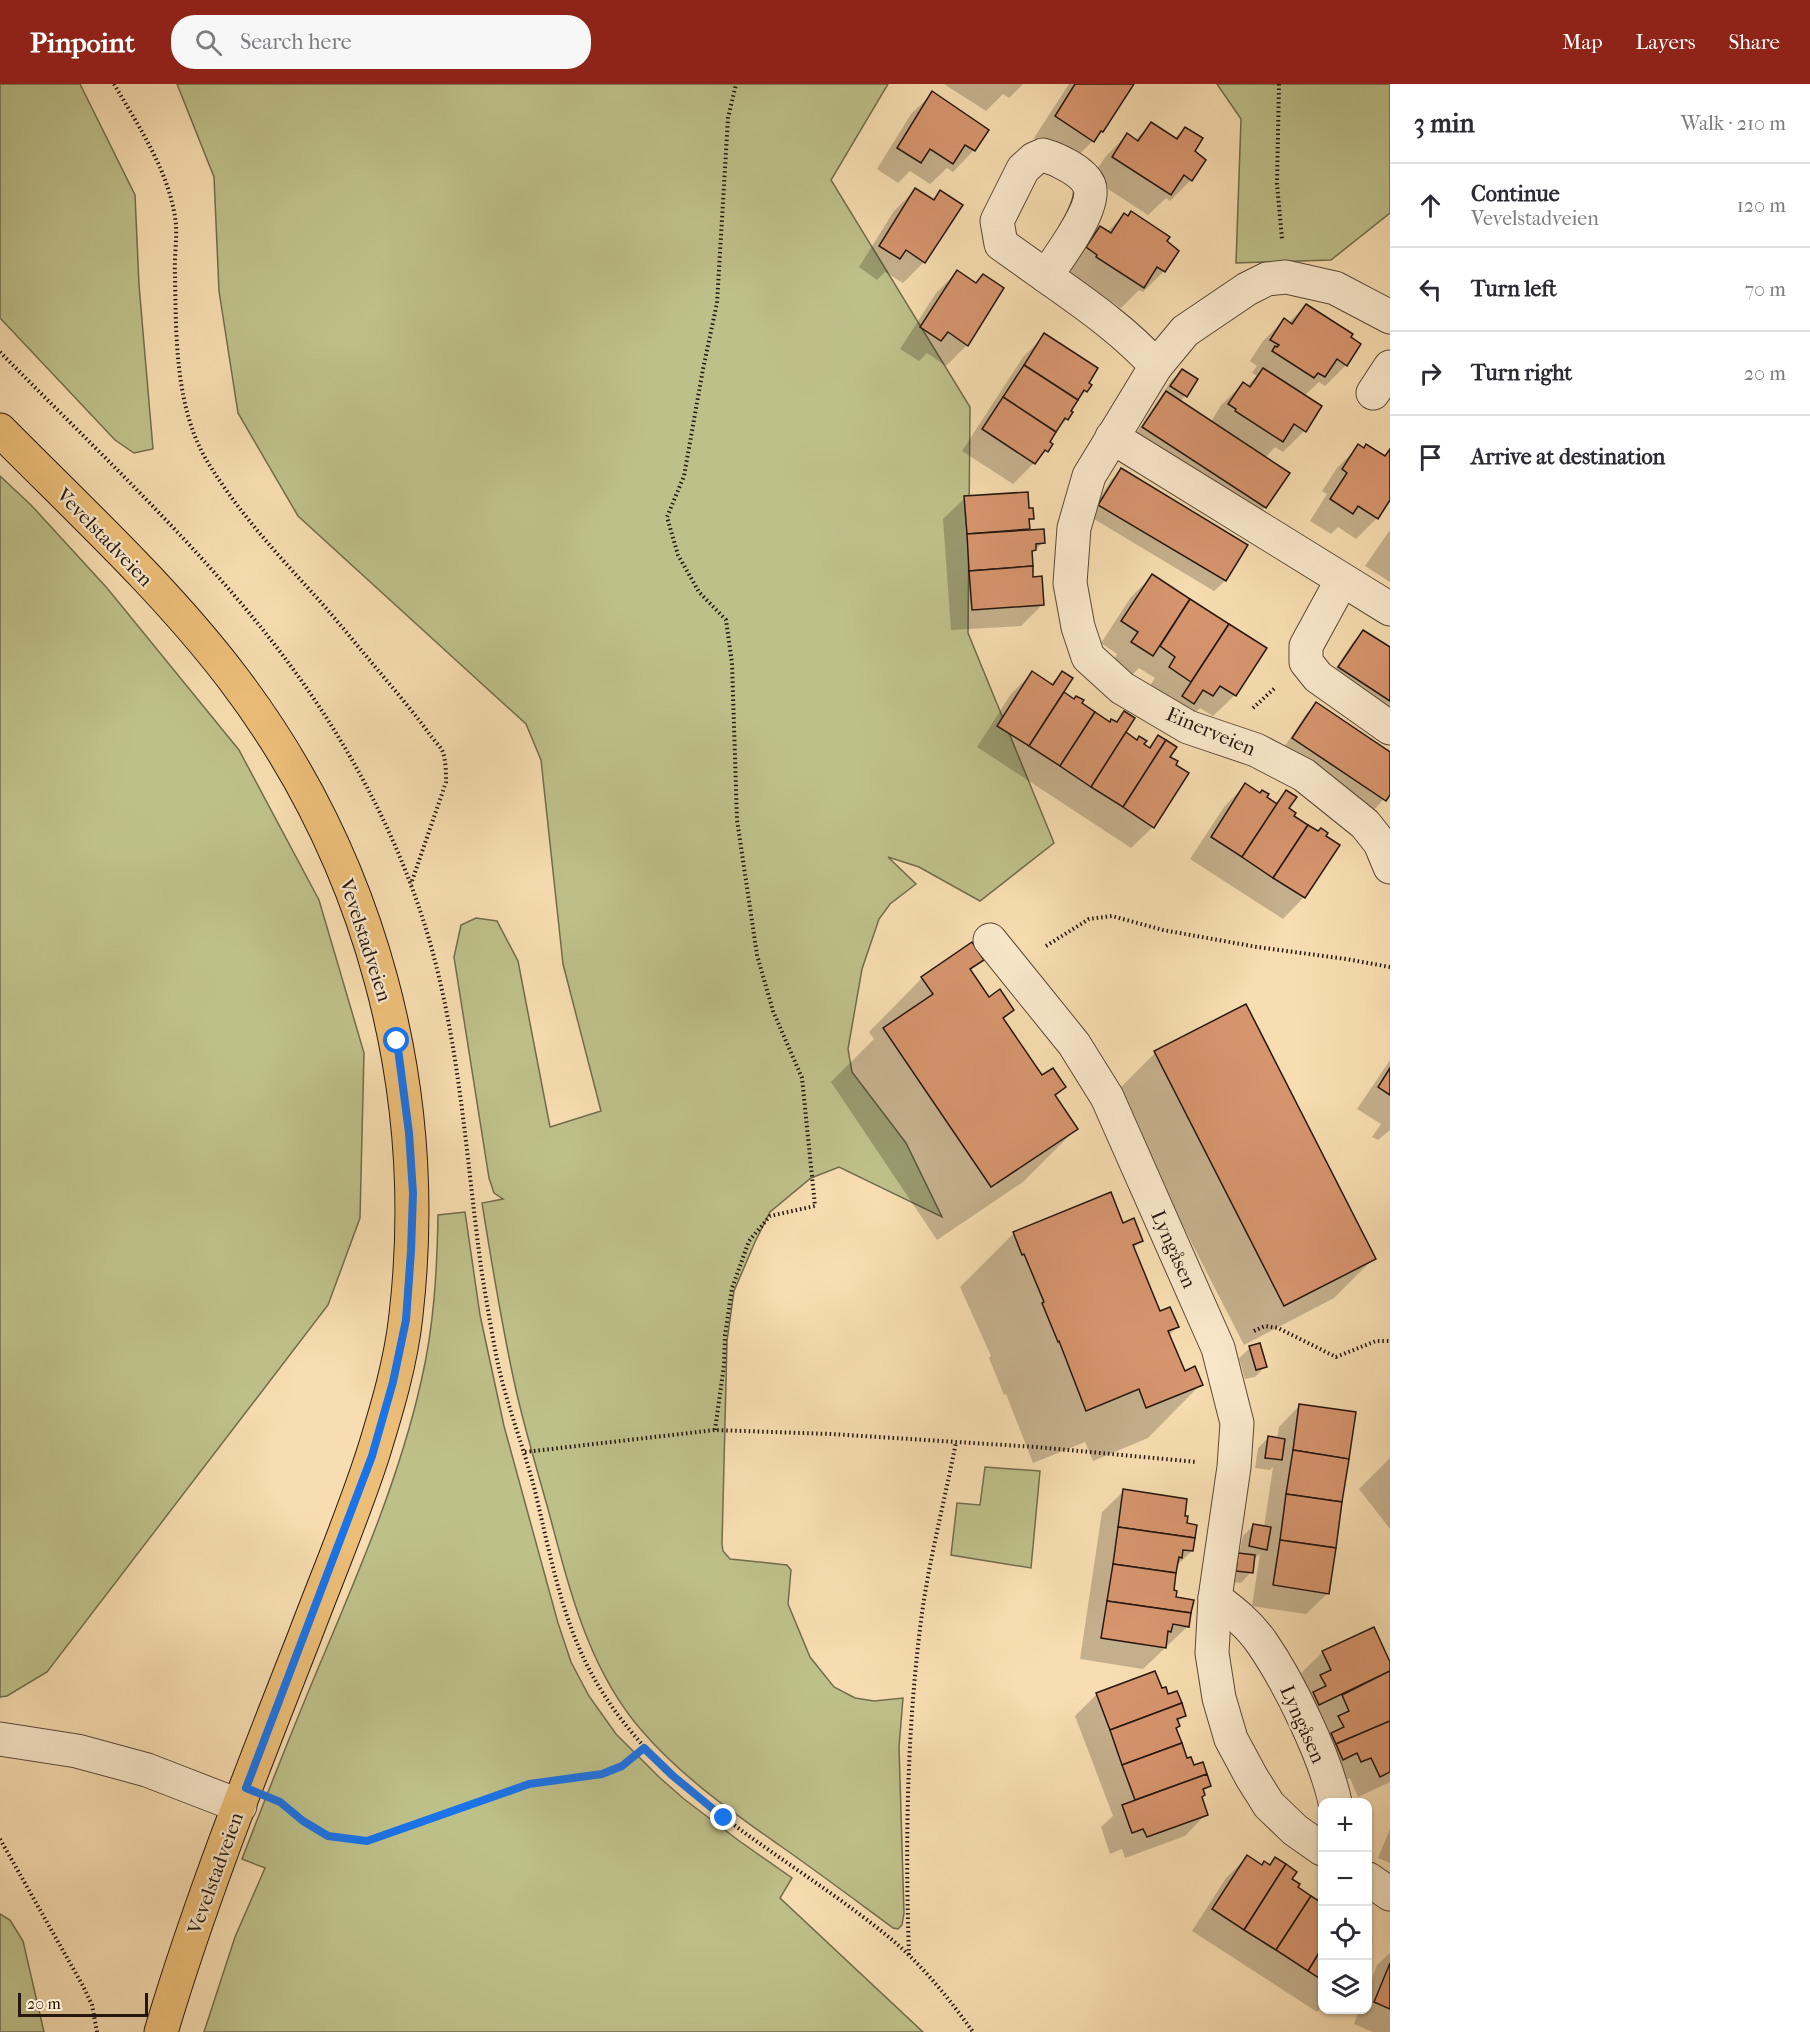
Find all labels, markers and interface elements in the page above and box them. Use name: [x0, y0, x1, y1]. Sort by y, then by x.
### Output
search box: [171, 15, 591, 69]
text: Pinpoint: [30, 26, 135, 59]
icon: search: [192, 26, 225, 59]
text: Search here: [240, 29, 352, 55]
text: Map: [1562, 30, 1603, 54]
text: Layers: [1636, 30, 1695, 54]
text: Share: [1728, 30, 1780, 54]
text: 3 min: [1414, 108, 1475, 139]
text: Walk · 210 m: [1681, 112, 1786, 135]
text: Continue: [1471, 181, 1560, 207]
icon: ahead: [1414, 189, 1447, 222]
text: 120 m: [1737, 194, 1786, 217]
text: Vevelstadveien: [1471, 207, 1599, 230]
icon: left: [1414, 273, 1447, 306]
text: Turn left: [1471, 276, 1557, 302]
text: 70 m: [1744, 278, 1786, 301]
icon: right: [1414, 357, 1447, 390]
text: Turn right: [1471, 360, 1572, 386]
text: 20 m: [1744, 362, 1786, 385]
icon: arrive: [1414, 441, 1447, 474]
text: Arrive at destination: [1471, 444, 1665, 470]
street label: Vevelstadveien: [51, 483, 158, 592]
street label: Einerveien: [1163, 702, 1259, 761]
street label: Vevelstadveien: [335, 875, 396, 1005]
route start: [383, 1027, 409, 1053]
street label: Lyngåsen: [1146, 1207, 1201, 1292]
street label: Lyngåsen: [1275, 1682, 1330, 1767]
map controls: [1318, 1798, 1372, 2014]
button: +: [1318, 1798, 1372, 1852]
route end: [710, 1804, 736, 1830]
street label: Vevelstadveien: [182, 1809, 248, 1938]
button: −: [1318, 1852, 1372, 1906]
button: locate: [1318, 1906, 1372, 1960]
button: layers: [1318, 1960, 1372, 2014]
scale bar: [18, 1990, 148, 2018]
text: 20 m: [27, 1994, 61, 2013]

